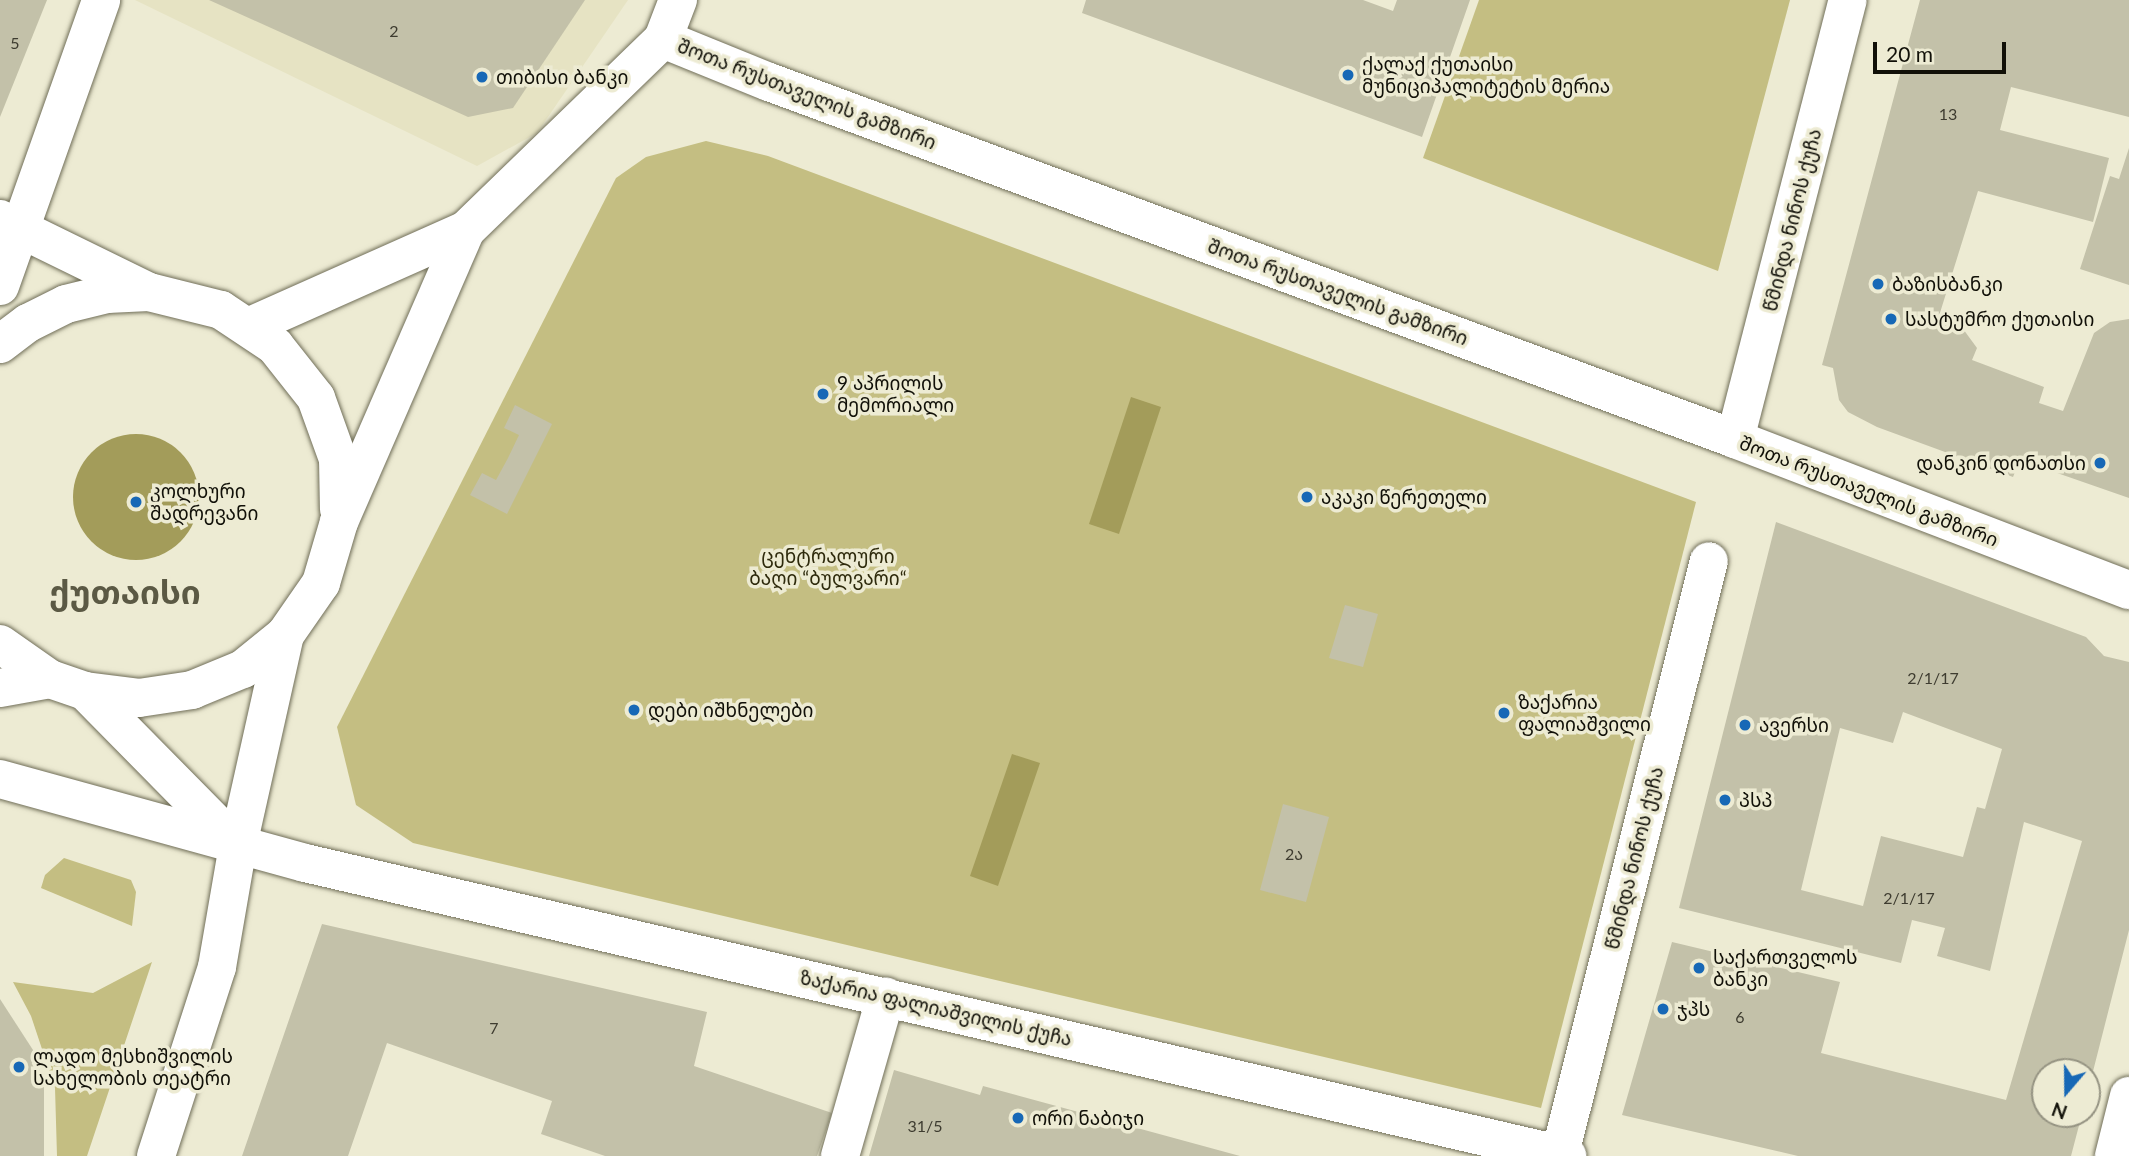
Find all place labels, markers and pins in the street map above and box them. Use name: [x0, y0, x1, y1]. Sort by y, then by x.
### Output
place label: ქალაქ ქუთაისი მუნიციპალიტეტის მერია: [1362, 53, 1610, 97]
place label: თიბისი ბანკი: [496, 66, 628, 88]
marker: ქალაქ ქუთაისი მუნიციპალიტეტის მერია: [1340, 67, 1356, 83]
marker: თიბისი ბანკი: [474, 69, 490, 85]
place label: ბაზისბანკი: [1892, 273, 2003, 295]
marker: ბაზისბანკი: [1870, 276, 1886, 292]
place label: სასტუმრო ქუთაისი: [1905, 308, 2094, 330]
marker: სასტუმრო ქუთაისი: [1883, 311, 1899, 327]
place label: 9 აპრილის მემორიალი: [837, 372, 954, 416]
marker: 9 აპრილის მემორიალი: [815, 386, 831, 402]
place label: დანკინ დონათსი: [1916, 452, 2086, 474]
marker: დანკინ დონათსი: [2092, 455, 2108, 471]
place label: კოლხური შადრევანი: [150, 480, 258, 524]
place label: აკაკი წერეთელი: [1321, 486, 1487, 508]
marker: აკაკი წერეთელი: [1299, 489, 1315, 505]
marker: კოლხური შადრევანი: [128, 494, 144, 510]
place label: ზაქარია ფალიაშვილი: [1518, 691, 1651, 735]
place label: დები იშხნელები: [648, 699, 813, 721]
marker: დები იშხნელები: [626, 702, 642, 718]
marker: ზაქარია ფალიაშვილი: [1496, 705, 1512, 721]
place label: ავერსი: [1759, 714, 1829, 736]
marker: ავერსი: [1737, 717, 1753, 733]
place label: პსპ: [1739, 789, 1772, 811]
marker: პსპ: [1717, 792, 1733, 808]
place label: საქართველოს ბანკი: [1713, 946, 1858, 990]
marker: საქართველოს ბანკი: [1691, 960, 1707, 976]
place label: ჯპს: [1677, 998, 1710, 1020]
marker: ჯპს: [1655, 1001, 1671, 1017]
place label: ლადო მესხიშვილის სახელობის თეატრი: [33, 1045, 233, 1089]
marker: ლადო მესხიშვილის სახელობის თეატრი: [11, 1059, 27, 1075]
place label: ორი ნაბიჯი: [1032, 1107, 1144, 1129]
marker: ორი ნაბიჯი: [1010, 1110, 1026, 1126]

